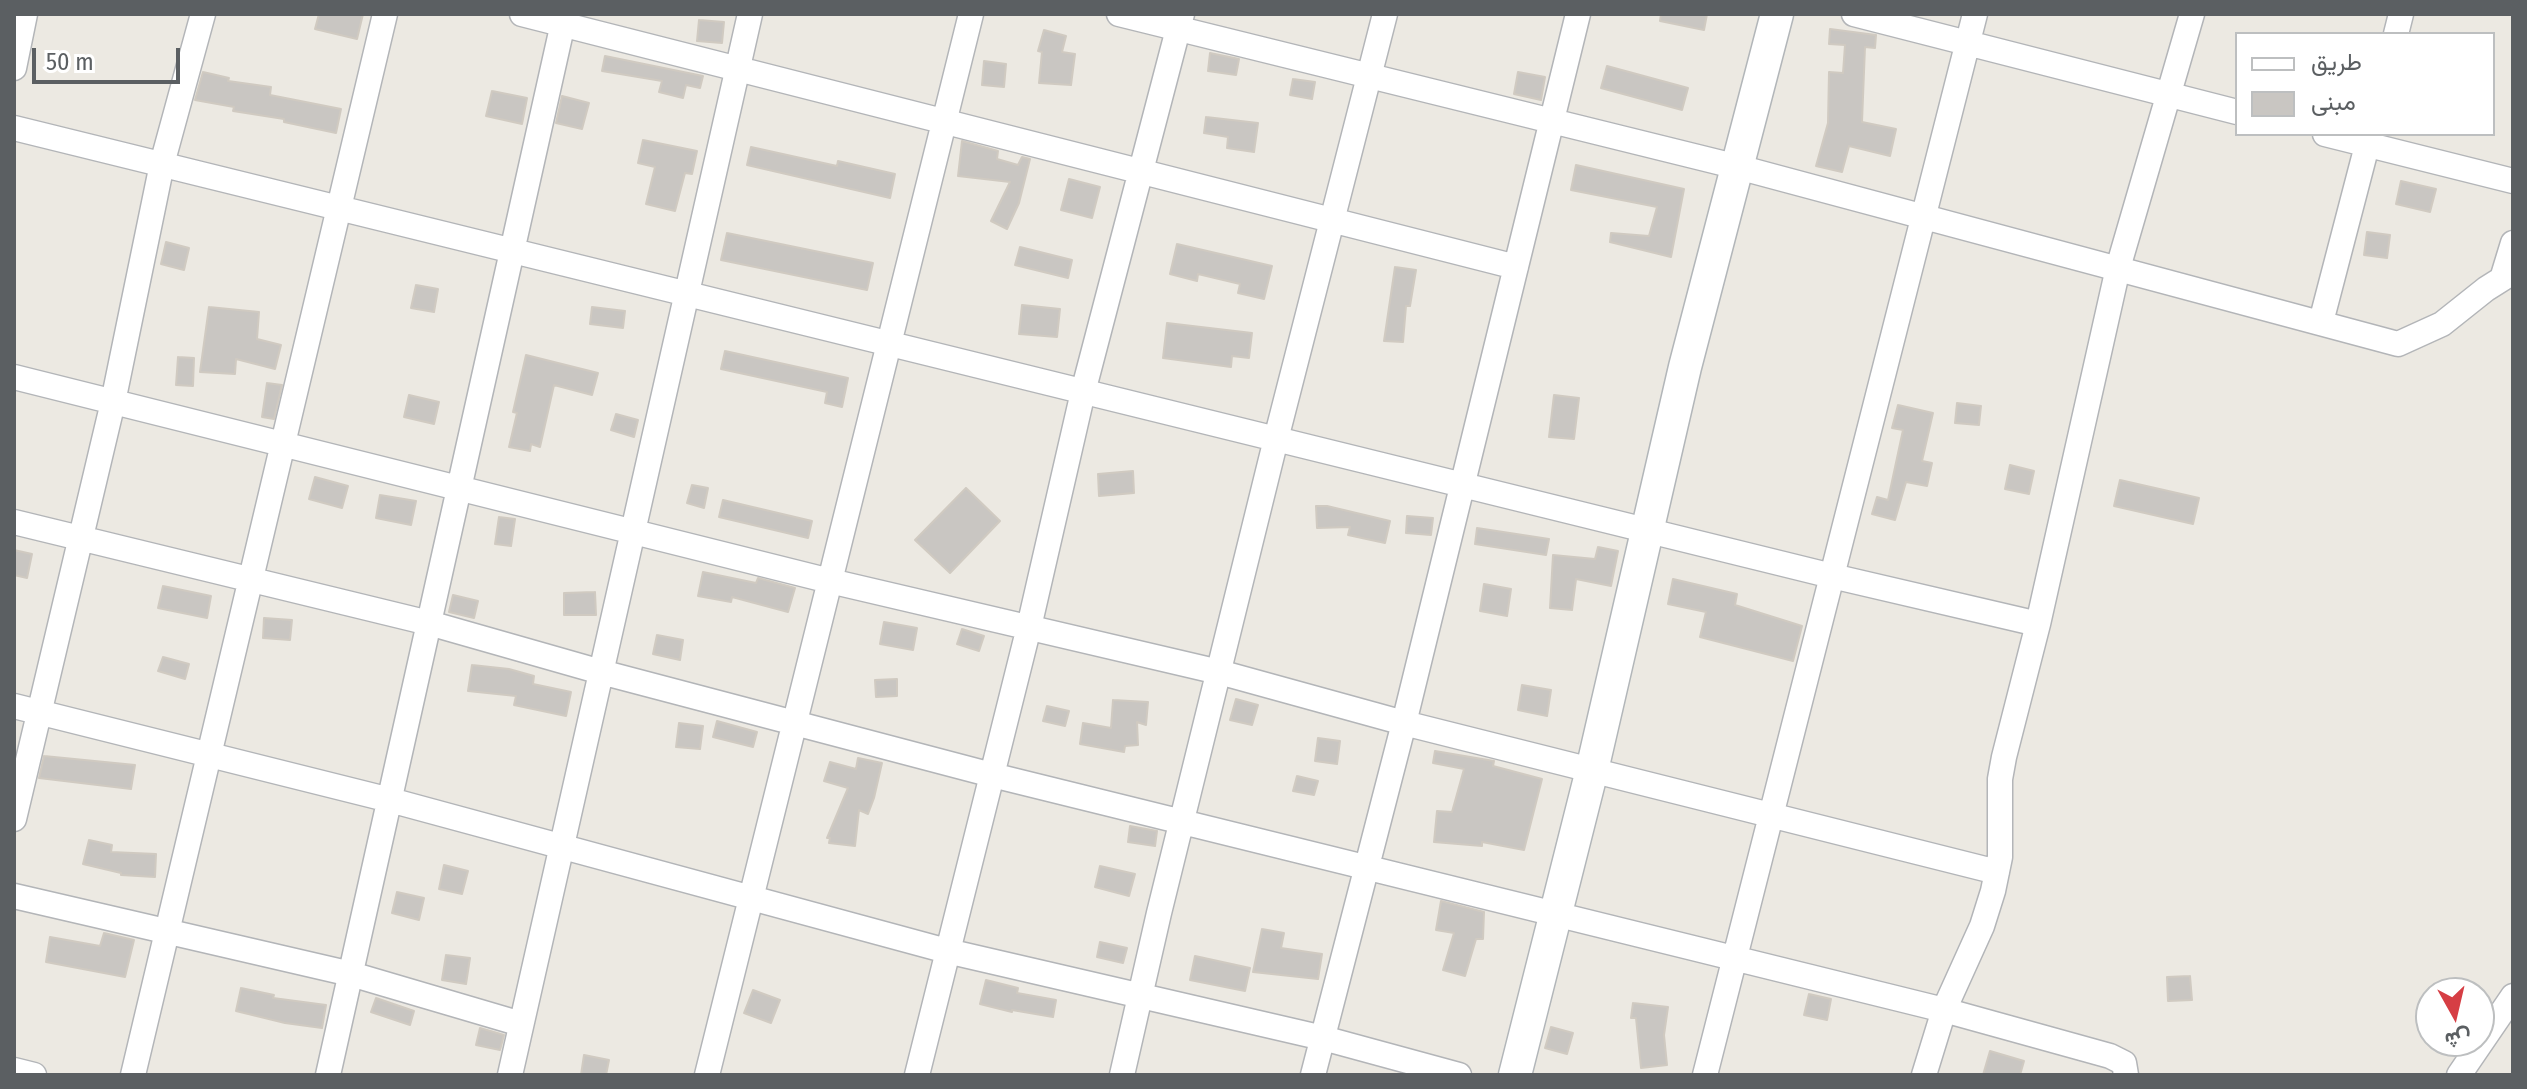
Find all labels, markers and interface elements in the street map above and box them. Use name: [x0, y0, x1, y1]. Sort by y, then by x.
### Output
scale bar: [36, 32, 184, 82]
legend: [2235, 32, 2495, 136]
text: 50 m: [46, 48, 94, 76]
text: طريق: [2311, 48, 2362, 76]
text: مبنى: [2311, 88, 2356, 116]
north arrow: [2415, 977, 2495, 1057]
text: ش: [2443, 1024, 2473, 1054]

